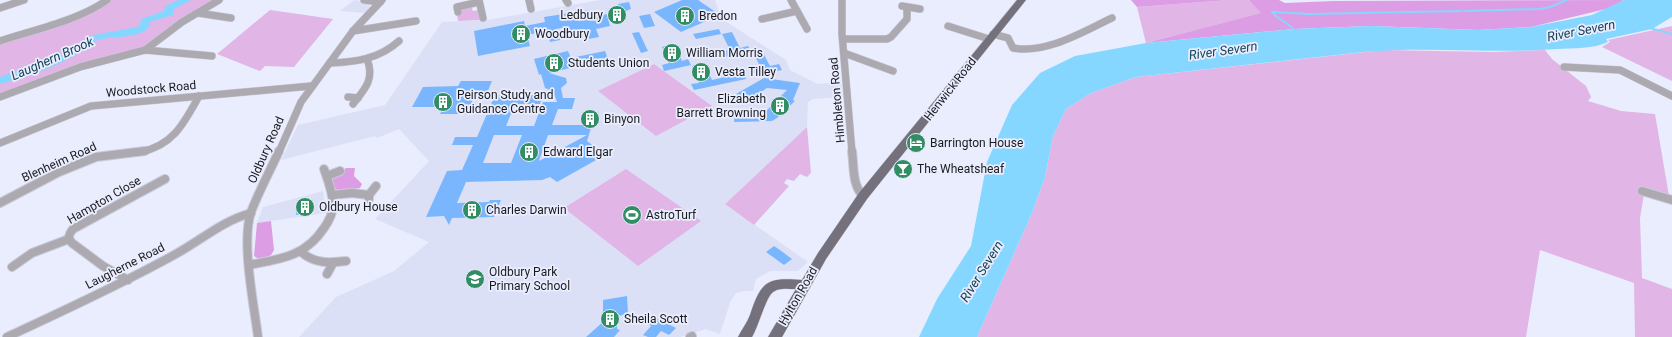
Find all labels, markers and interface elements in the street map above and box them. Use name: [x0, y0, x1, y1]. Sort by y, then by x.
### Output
building icon: Ledbury: [606, 4, 628, 26]
building icon: Bredon: [674, 5, 696, 27]
place label: Ledbury: [560, 8, 603, 22]
place label: Bredon: [699, 9, 737, 23]
water label: River Severn: [1546, 17, 1616, 44]
building icon: Woodbury: [510, 23, 532, 45]
place label: Woodbury: [535, 27, 589, 41]
water label: Laughern Brook: [9, 33, 96, 83]
water label: River Severn: [1188, 38, 1258, 63]
building icon: William Morris: [661, 42, 683, 64]
place label: William Morris: [686, 46, 763, 60]
building icon: Students Union: [543, 52, 565, 74]
street label: Henwick Road: [921, 55, 979, 123]
place label: Students Union: [568, 56, 649, 70]
street label: Himbleton Road: [826, 57, 848, 143]
building icon: Vesta Tilley: [690, 61, 712, 83]
place label: Vesta Tilley: [715, 65, 776, 79]
street label: Woodstock Road: [105, 78, 197, 100]
place label: Peirson Study and Guidance Centre: [457, 88, 554, 116]
building icon: Peirson Study and Guidance Centre: [432, 91, 454, 113]
place label: Elizabeth Barrett Browning: [677, 92, 766, 120]
building icon: Elizabeth Barrett Browning: [769, 95, 791, 117]
building icon: Binyon: [579, 108, 601, 130]
place label: Binyon: [604, 112, 640, 126]
street label: Oldbury Road: [245, 114, 287, 186]
hotel icon: Barrington House: [905, 132, 927, 154]
place label: Barrington House: [930, 136, 1023, 150]
street label: Blenheim Road: [19, 139, 99, 185]
building icon: Edward Elgar: [518, 141, 540, 163]
place label: Edward Elgar: [543, 145, 613, 159]
bar icon: The Wheatsheaf: [892, 158, 914, 180]
place label: The Wheatsheaf: [917, 162, 1005, 176]
street label: Hampton Close: [65, 173, 143, 227]
building icon: Oldbury House: [294, 196, 316, 218]
building icon: Charles Darwin: [461, 199, 483, 221]
place label: Oldbury House: [319, 200, 398, 214]
place label: Charles Darwin: [486, 203, 567, 217]
sports icon: AstroTurf: [621, 204, 643, 226]
place label: AstroTurf: [646, 208, 697, 222]
water label: River Severn: [957, 238, 1006, 305]
street label: Laugherne Road: [83, 240, 167, 292]
street label: Hylton Road: [776, 264, 820, 328]
place label: Oldbury Park Primary School: [489, 265, 570, 293]
school or university icon: Oldbury Park Primary School: [464, 268, 486, 290]
building icon: Sheila Scott: [599, 308, 621, 330]
place label: Sheila Scott: [624, 312, 688, 326]

